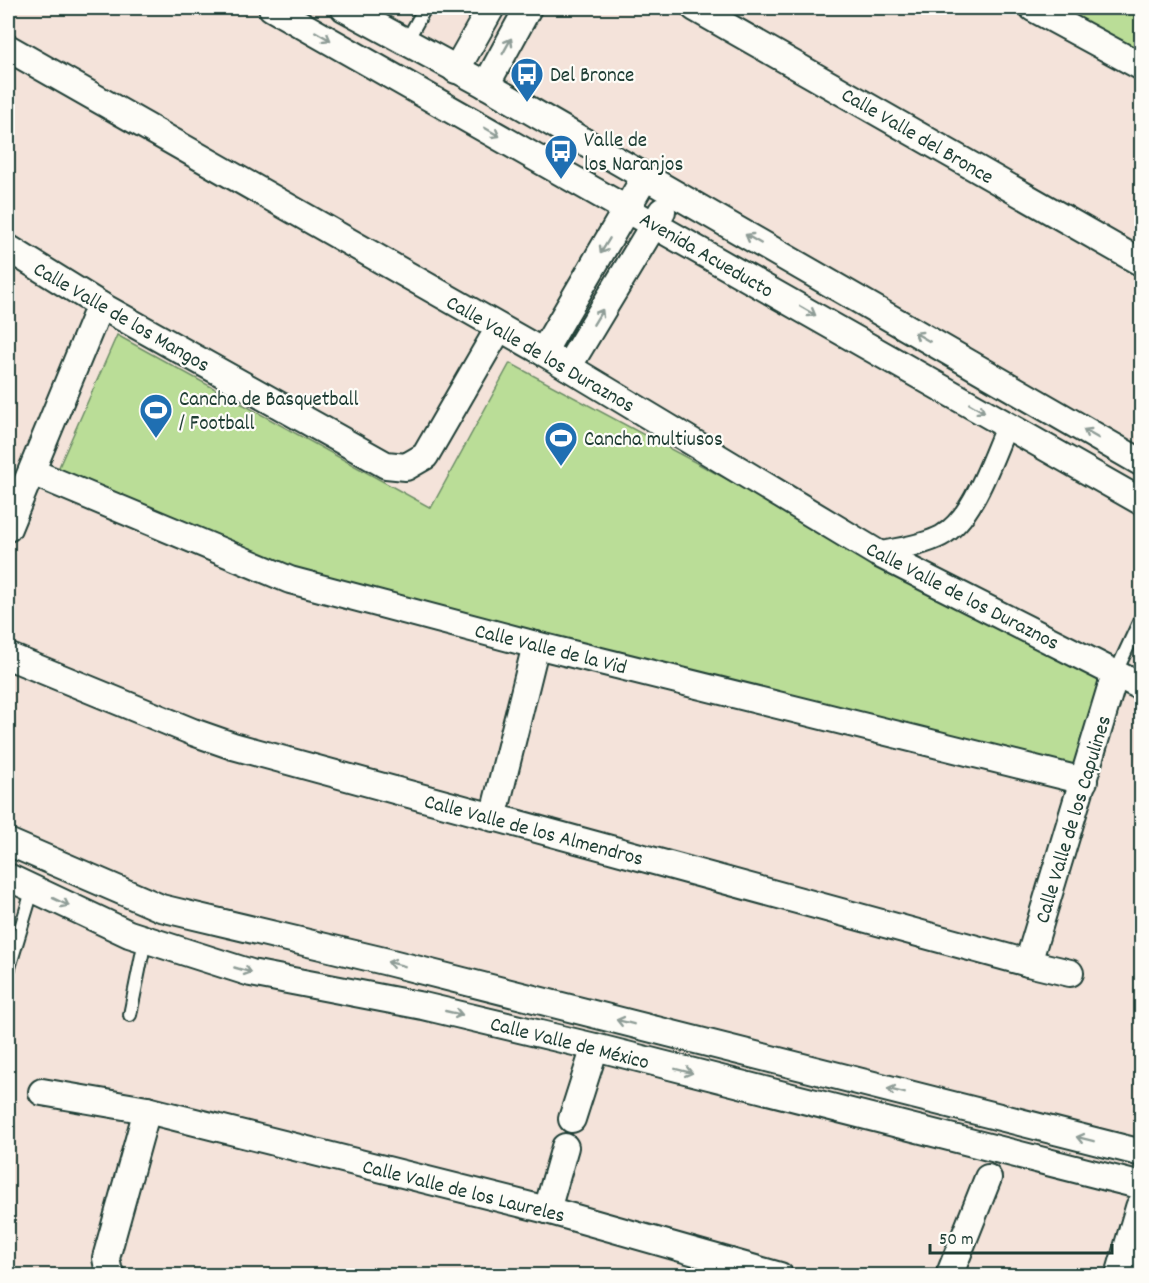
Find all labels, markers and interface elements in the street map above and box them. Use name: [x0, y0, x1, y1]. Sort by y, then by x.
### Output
one-way arrow: [314, 30, 331, 42]
one-way arrow: [502, 38, 513, 56]
bus stop icon: Del Bronce: [509, 56, 545, 103]
place label: Del Bronce: [550, 62, 634, 92]
street label: Calle Valle del Bronce: [835, 82, 998, 193]
one-way arrow: [483, 127, 500, 139]
place label: Valle de los Naranjos: [584, 127, 683, 181]
bus stop icon: Valle de los Naranjos: [543, 133, 579, 180]
street label: Avenida Acueducto: [633, 206, 778, 307]
one-way arrow: [745, 233, 762, 245]
one-way arrow: [599, 237, 611, 254]
street label: Calle Valle de los Mangos: [27, 256, 214, 381]
street label: Calle Valle de los Duraznos: [440, 289, 639, 422]
one-way arrow: [799, 306, 816, 318]
one-way arrow: [592, 309, 604, 326]
one-way arrow: [914, 330, 931, 342]
place label: Cancha de Basquetball / Football: [179, 386, 359, 440]
sports icon: Cancha de Basquetball / Football: [138, 392, 174, 439]
one-way arrow: [968, 403, 986, 414]
sports icon: Cancha multiusos: [543, 420, 579, 467]
place label: Cancha multiusos: [584, 426, 723, 456]
one-way arrow: [1083, 428, 1100, 440]
street label: Calle Valle de los Duraznos: [860, 536, 1064, 660]
street label: Calle Valle de la Vid: [471, 618, 629, 684]
street label: Calle Valle de los Capulines: [1029, 712, 1121, 927]
street label: Calle Valle de los Almendros: [420, 788, 646, 876]
one-way arrow: [51, 896, 69, 908]
one-way arrow: [387, 957, 406, 969]
one-way arrow: [233, 965, 252, 976]
one-way arrow: [444, 1008, 463, 1020]
street label: Calle Valle de México: [487, 1011, 652, 1079]
one-way arrow: [616, 1015, 635, 1027]
one-way arrow: [674, 1065, 693, 1077]
one-way arrow: [887, 1084, 906, 1096]
one-way arrow: [1076, 1132, 1095, 1144]
street label: Calle Valle de los Laureles: [359, 1153, 568, 1233]
scale bar: [930, 1217, 1112, 1255]
text: 50 m: [939, 1228, 974, 1253]

